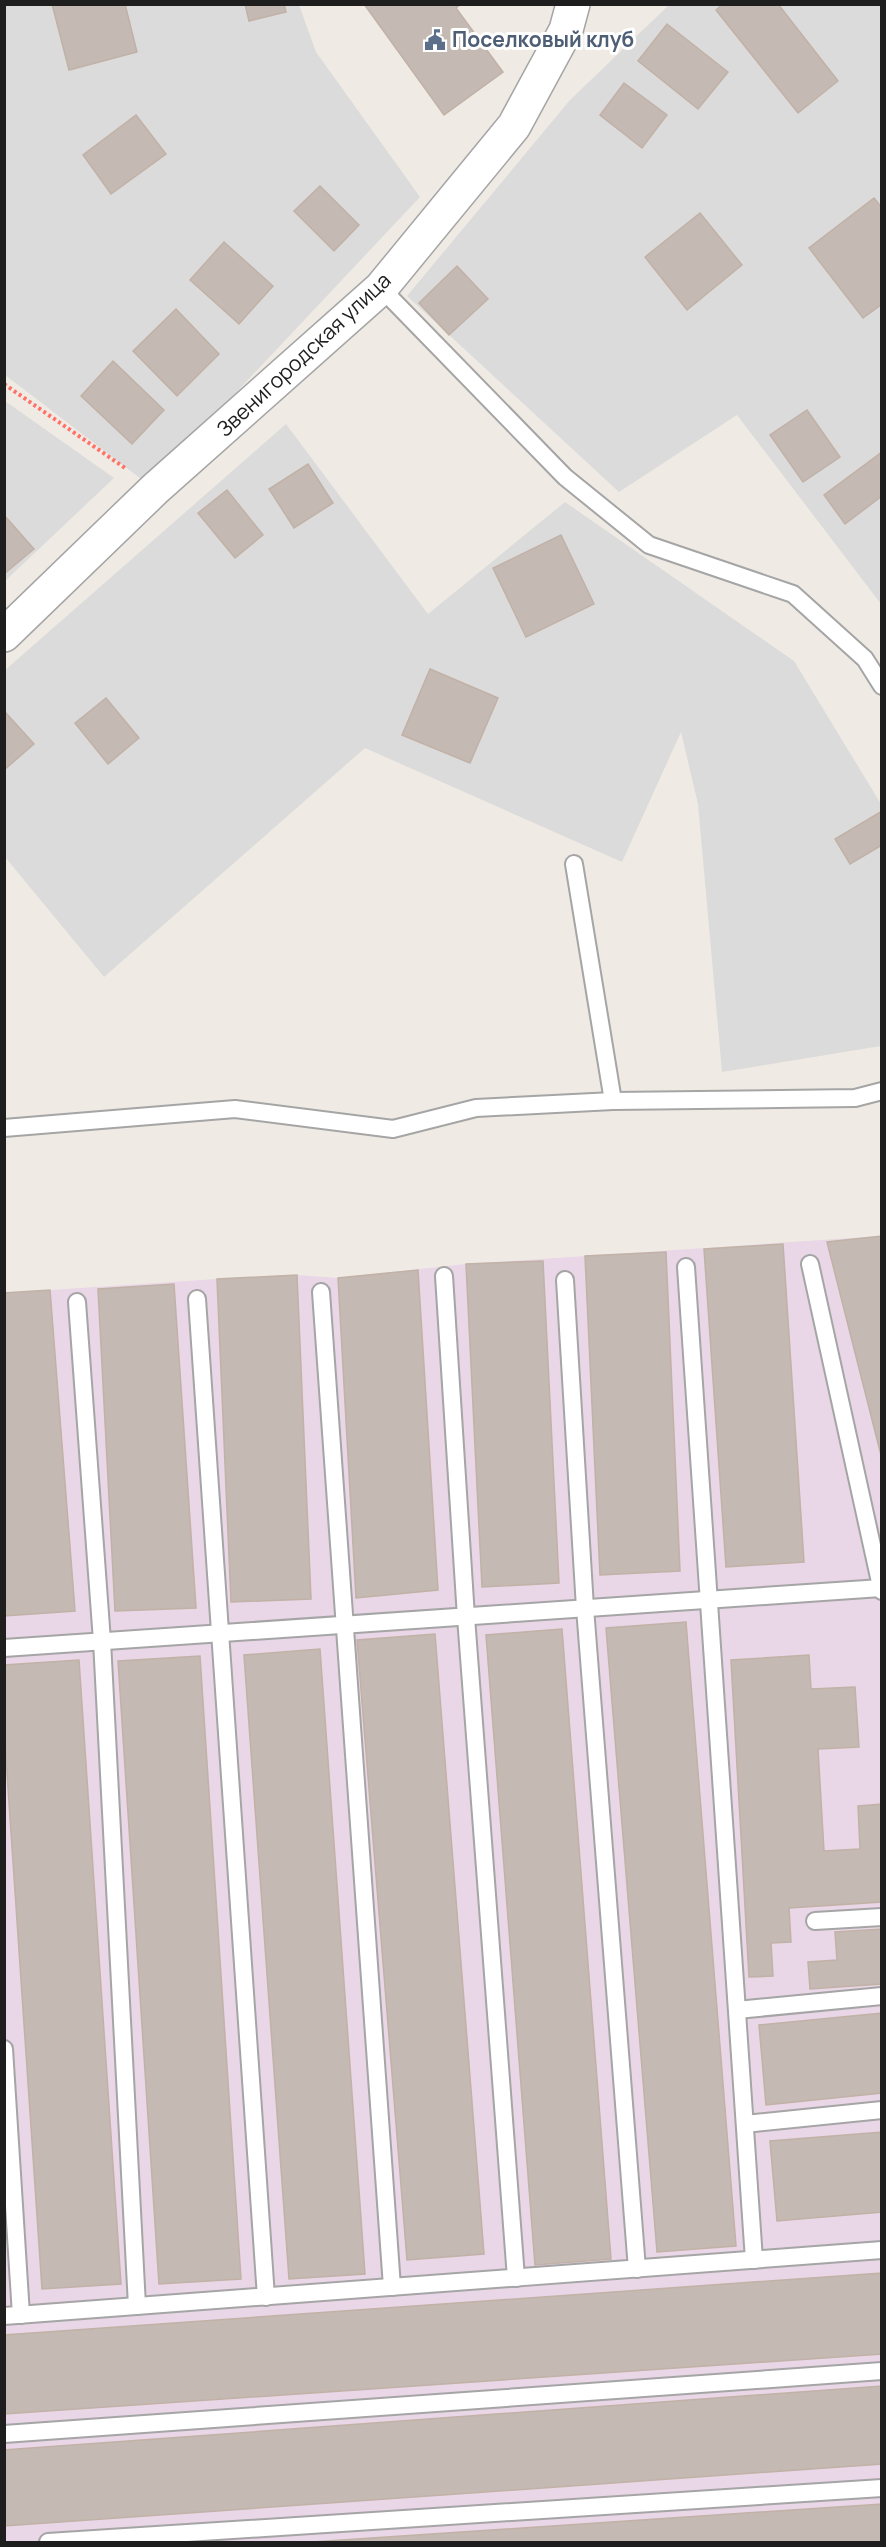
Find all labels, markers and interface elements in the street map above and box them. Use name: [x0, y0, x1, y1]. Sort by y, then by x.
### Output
place label: Поселковый клуб: [452, 25, 634, 53]
public building icon: Поселковый клуб: [423, 28, 447, 52]
street label: Звенигородская улица: [210, 266, 396, 442]

